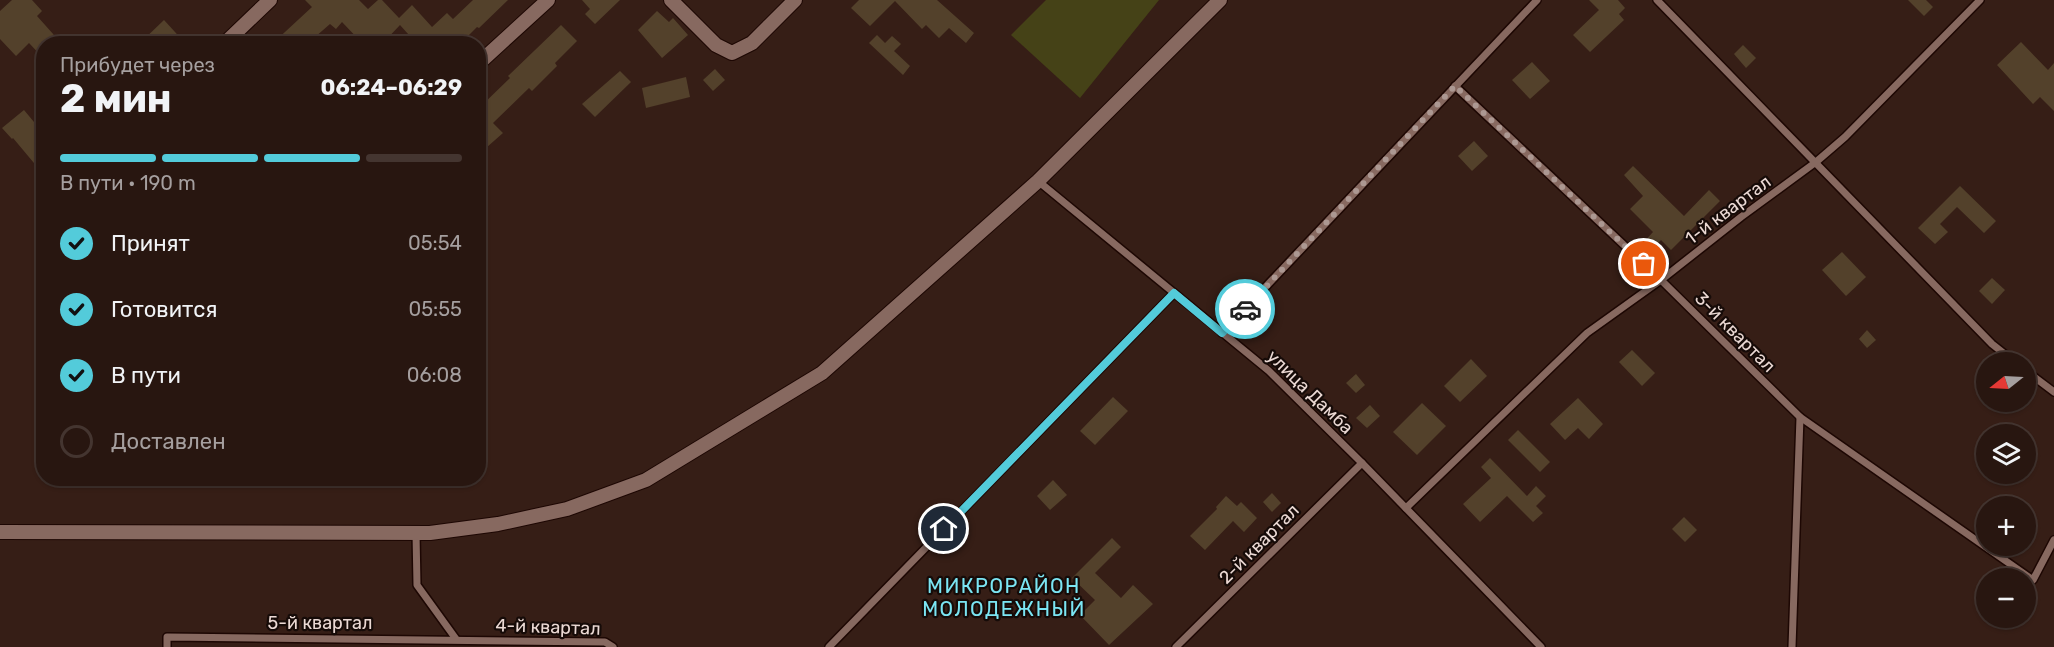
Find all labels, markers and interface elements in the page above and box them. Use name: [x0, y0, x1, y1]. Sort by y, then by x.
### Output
text: Прибудет через: [60, 53, 215, 77]
text: 06:24–06:29: [320, 74, 462, 101]
text: 2 мин: [60, 76, 172, 122]
text: В пути · 190 m: [60, 171, 196, 195]
street label: 1-й квартал: [1681, 171, 1775, 249]
icon: check: [60, 227, 93, 260]
text: Принят: [111, 230, 190, 257]
text: 05:54: [408, 231, 462, 255]
pin: [1618, 238, 1669, 289]
icon: bag: [1627, 247, 1660, 280]
courier: [1215, 279, 1275, 339]
street label: 3-й квартал: [1690, 287, 1780, 377]
icon: check: [60, 293, 93, 326]
icon: car: [1229, 293, 1262, 326]
text: Готовится: [111, 296, 217, 323]
text: 05:55: [409, 297, 462, 321]
street label: улица Дамба: [1262, 345, 1358, 439]
north arrow: [1976, 352, 2036, 412]
map controls: [1976, 352, 2036, 628]
icon: check: [60, 359, 93, 392]
text: В пути: [111, 362, 181, 389]
text: 06:08: [407, 363, 462, 387]
button: layers: [1976, 424, 2036, 484]
text: Доставлен: [111, 428, 226, 455]
button: +: [1976, 496, 2036, 556]
street label: 2-й квартал: [1214, 499, 1304, 589]
pin: [918, 503, 969, 554]
icon: home: [927, 512, 960, 545]
button: −: [1976, 568, 2036, 628]
district label: МИКРОРАЙОН МОЛОДЕЖНЫЙ: [922, 574, 1086, 621]
street label: 5-й квартал: [268, 612, 372, 634]
street label: 4-й квартал: [495, 614, 601, 640]

